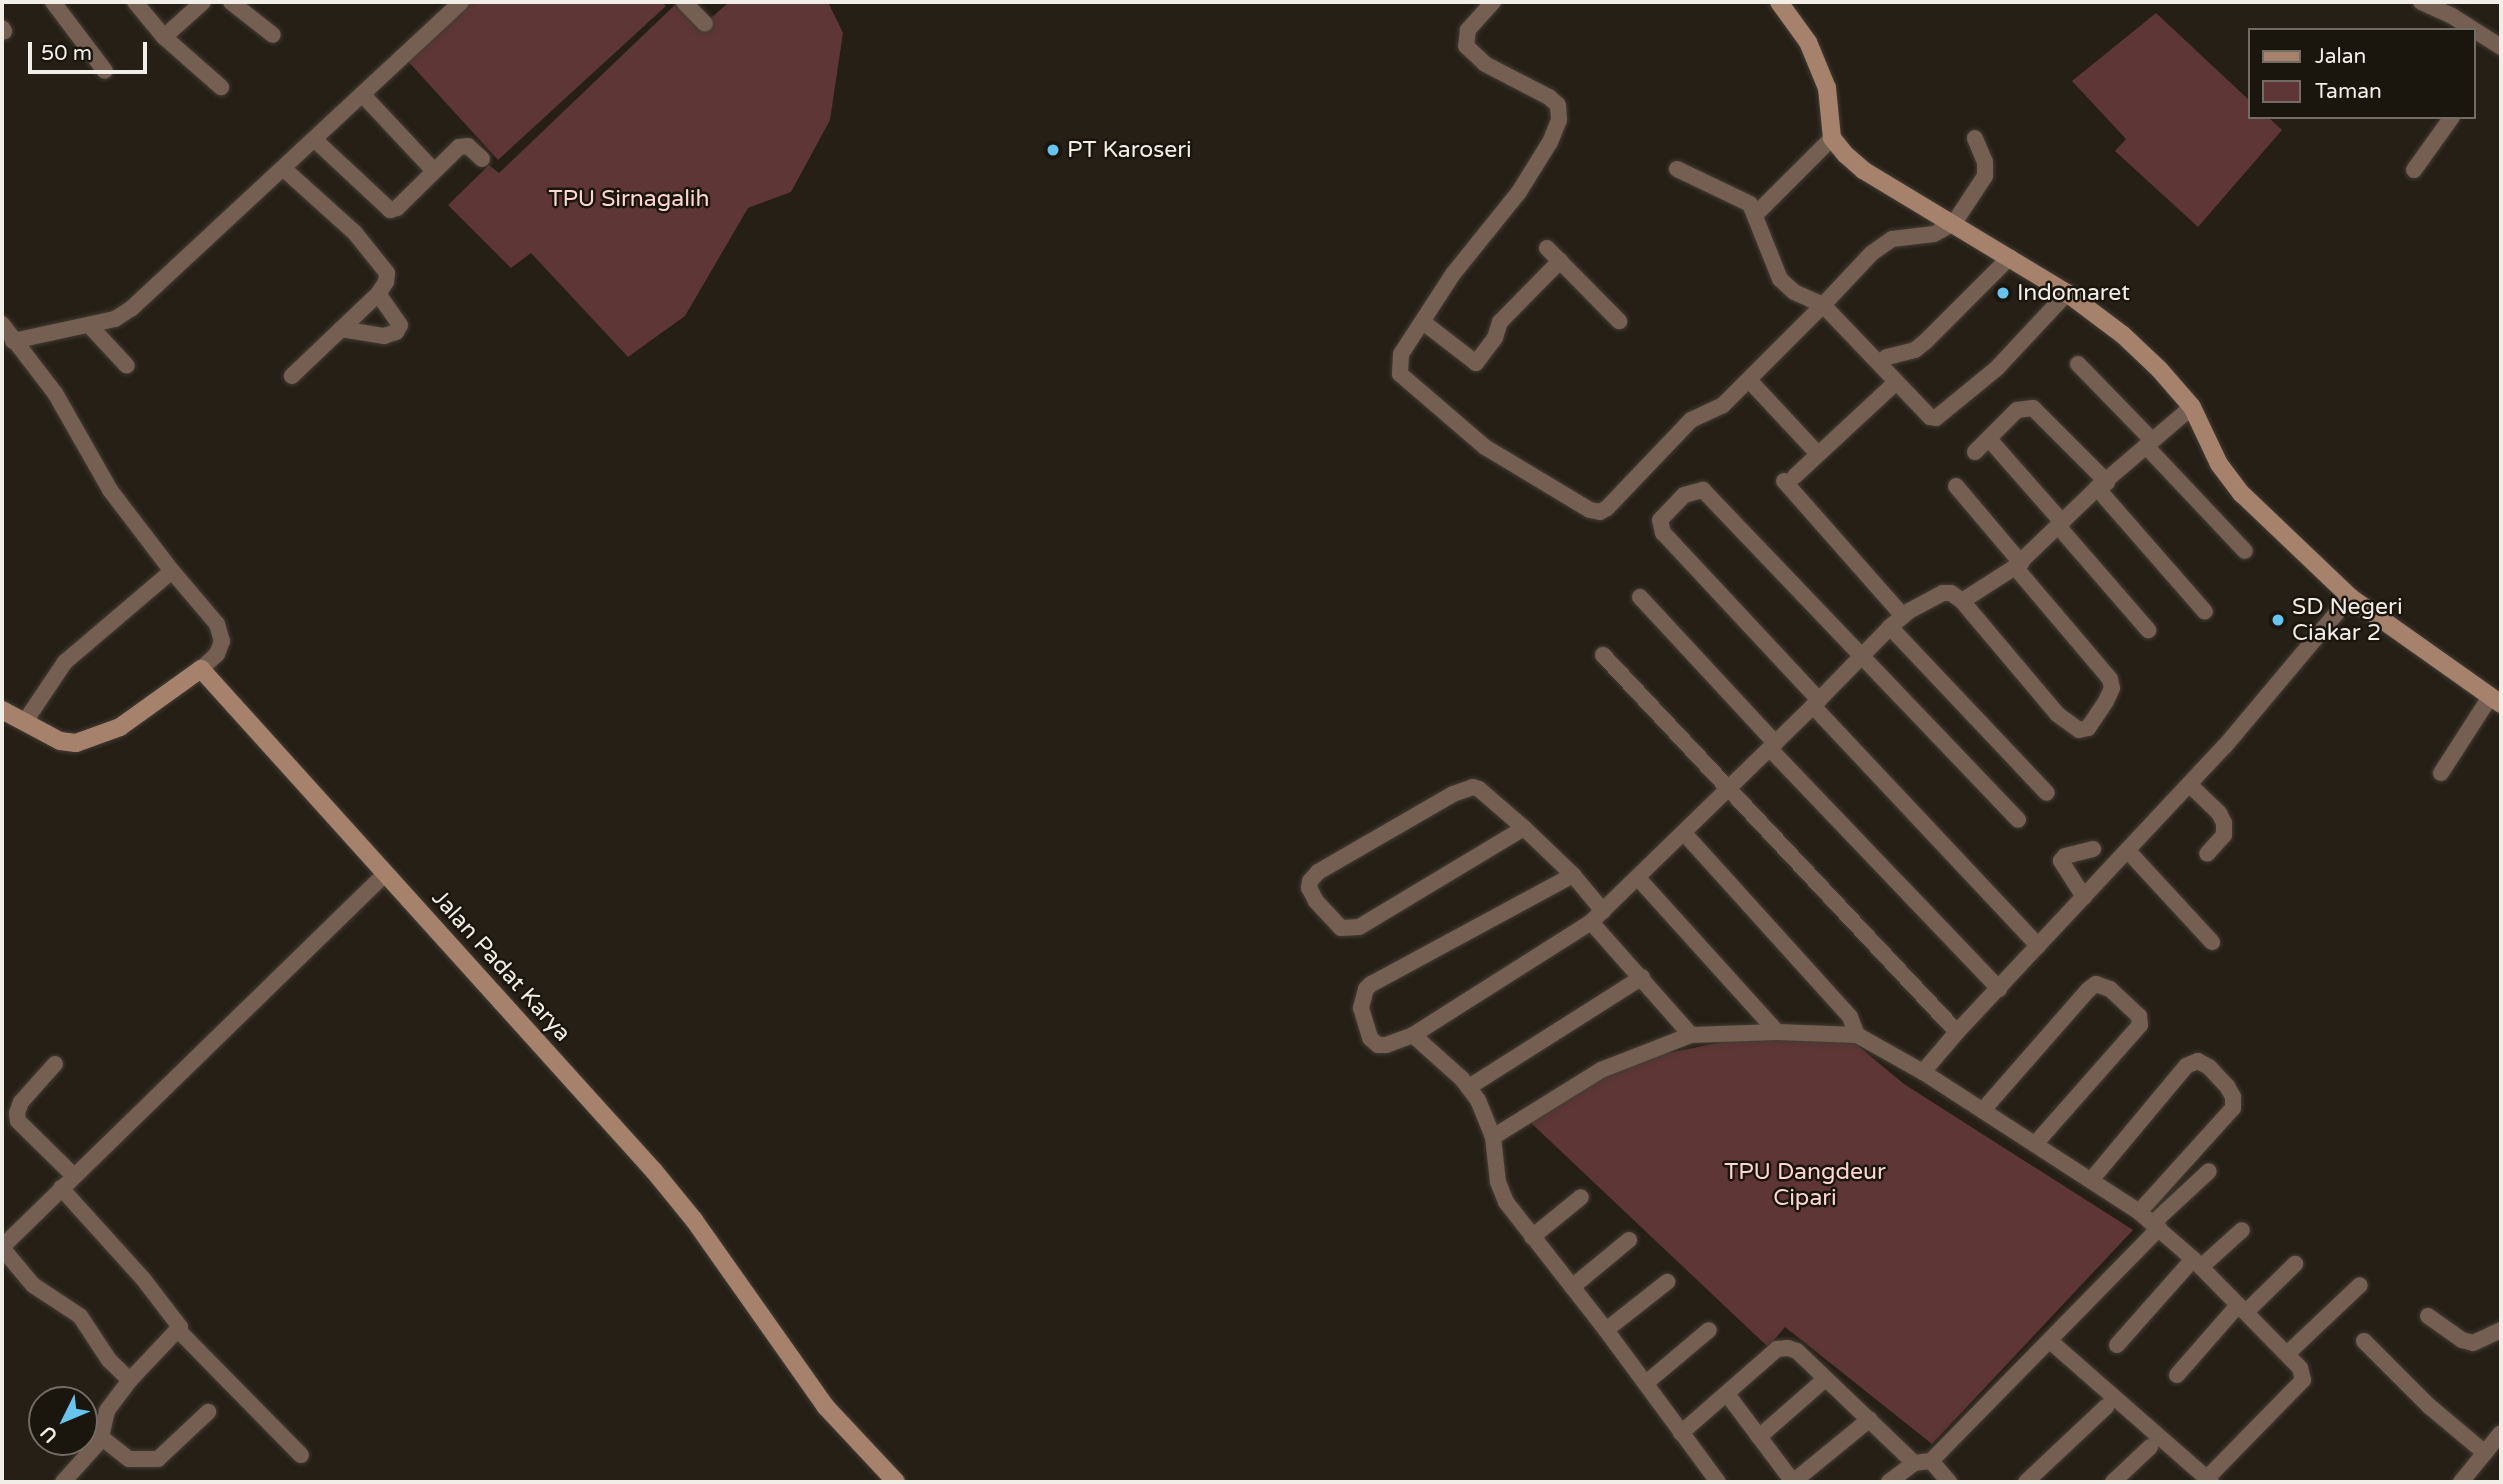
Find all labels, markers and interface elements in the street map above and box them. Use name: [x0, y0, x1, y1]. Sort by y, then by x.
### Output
scale bar: [32, 28, 150, 72]
legend: [2248, 28, 2475, 119]
text: 50 m: [41, 41, 92, 66]
text: Jalan: [2315, 44, 2366, 69]
text: Taman: [2315, 79, 2382, 104]
place label: PT Karoseri: [1067, 136, 1192, 164]
marker: PT Karoseri: [1045, 142, 1061, 158]
park label: TPU Sirnagalih: [548, 185, 710, 213]
place label: Indomaret: [2017, 279, 2130, 307]
marker: Indomaret: [1995, 285, 2011, 301]
place label: SD Negeri Ciakar 2: [2292, 593, 2403, 647]
marker: SD Negeri Ciakar 2: [2270, 612, 2286, 628]
street label: Jalan Padat Karya: [426, 885, 576, 1047]
park label: TPU Dangdeur Cipari: [1724, 1158, 1886, 1212]
north arrow: [28, 1386, 98, 1456]
text: U: [36, 1421, 62, 1447]

